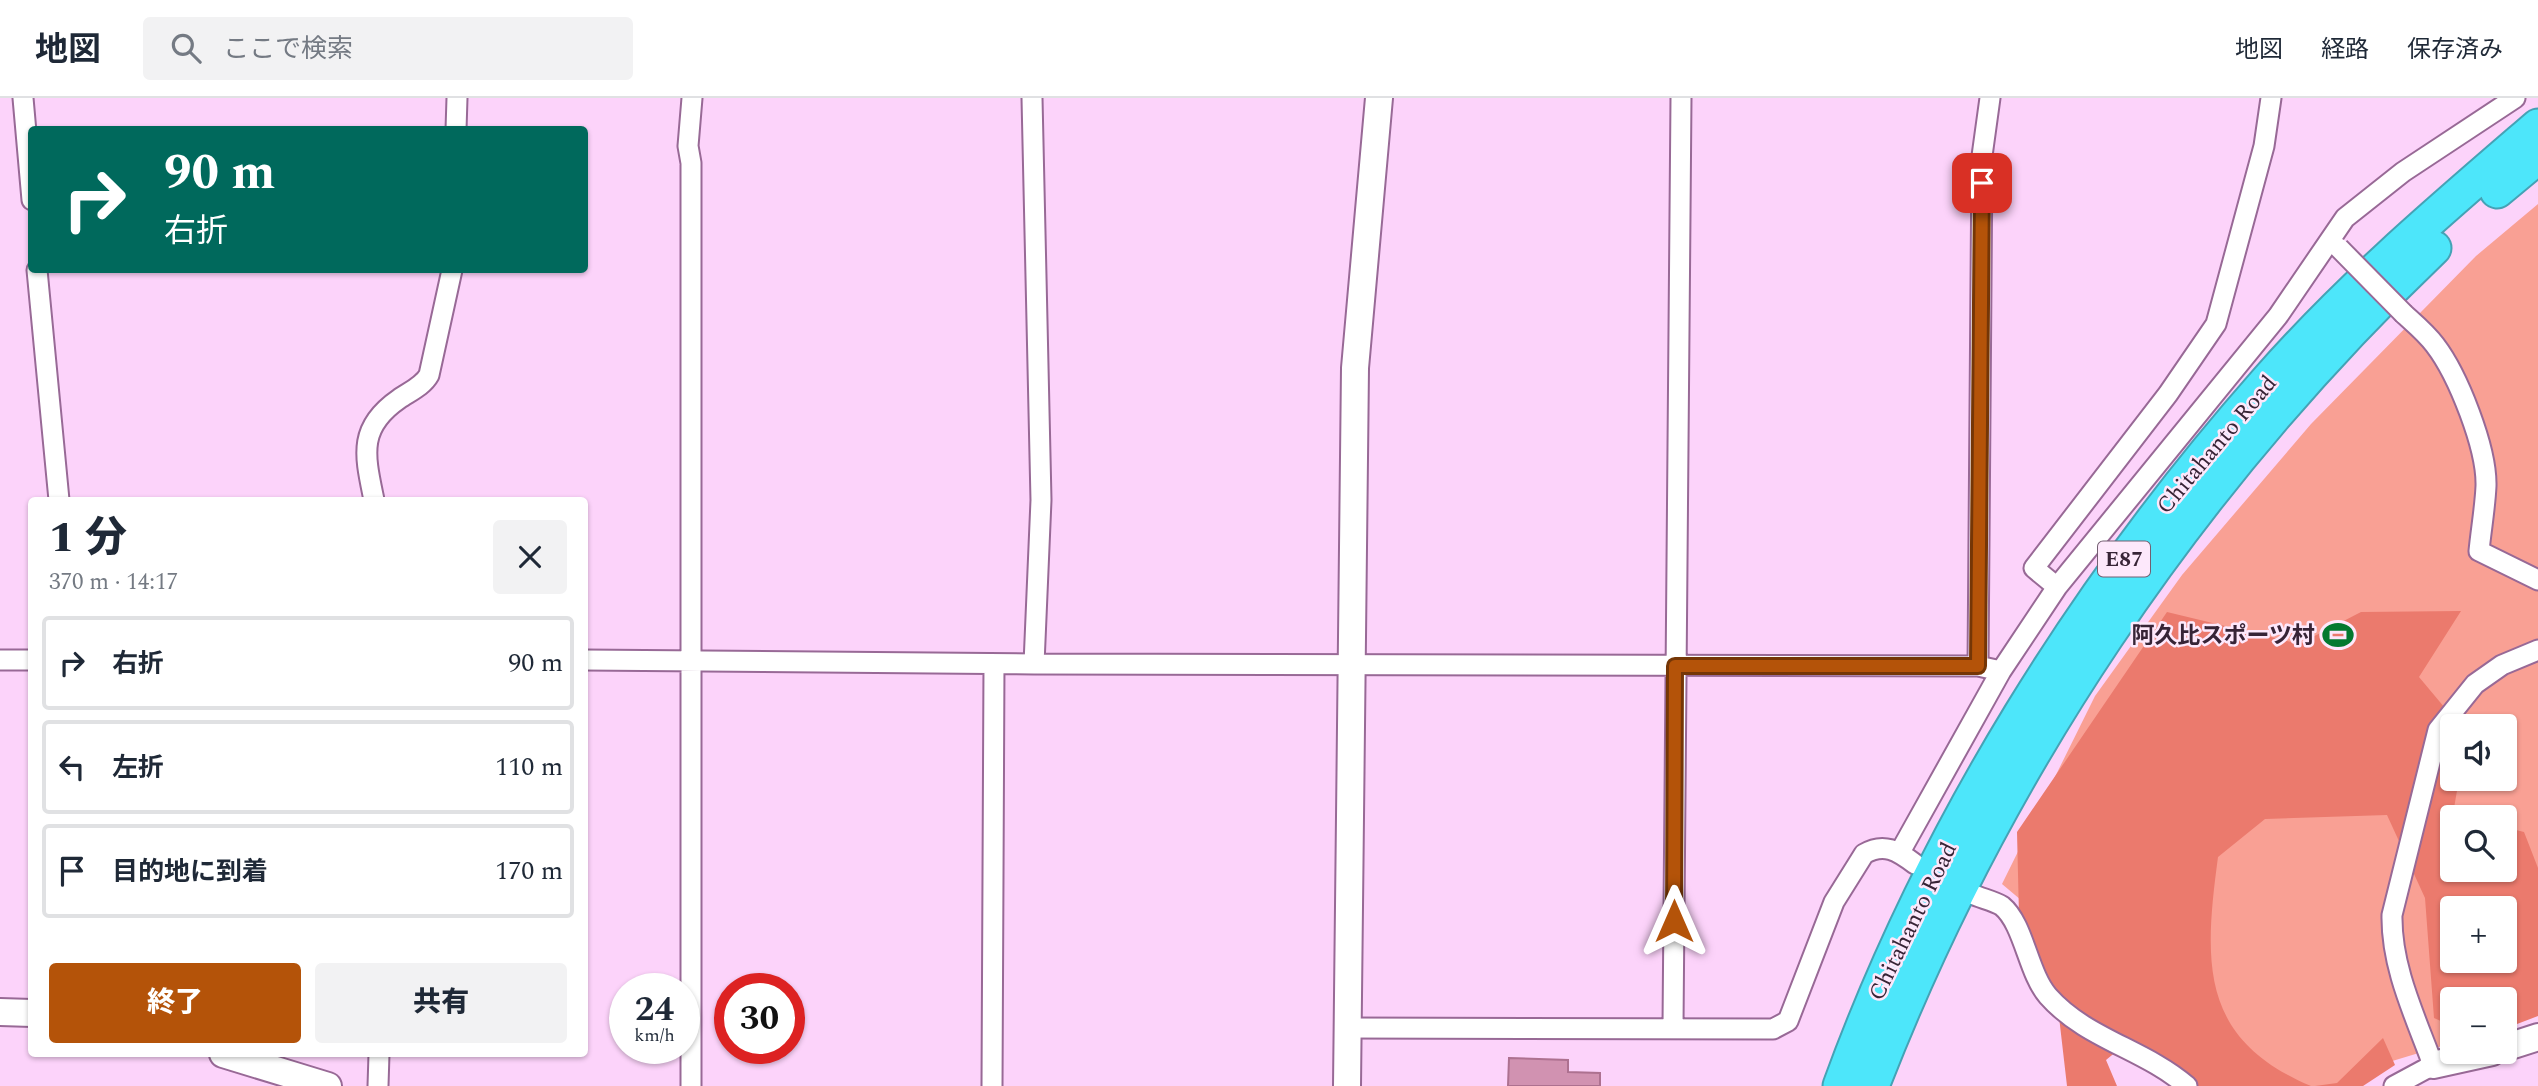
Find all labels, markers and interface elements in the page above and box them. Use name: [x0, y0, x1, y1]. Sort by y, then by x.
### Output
search box: [143, 17, 633, 80]
text: 地図: [35, 25, 101, 75]
icon: search: [167, 29, 205, 67]
text: ここで検索: [223, 29, 353, 69]
text: 地図: [2235, 32, 2283, 68]
text: 経路: [2321, 32, 2369, 68]
text: 保存済み: [2407, 32, 2503, 68]
text: 90 m: [164, 136, 275, 211]
pin: [1952, 153, 2012, 213]
icon: right: [49, 154, 140, 245]
icon: arrive: [1963, 164, 2001, 202]
text: 右折: [164, 207, 228, 256]
street label: Chitahanto Road: [2148, 368, 2286, 522]
text: 1 分: [49, 507, 127, 570]
button: close: [493, 520, 567, 594]
road number: E87: [2098, 542, 2150, 576]
text: 370 m · 14:17: [49, 565, 178, 600]
sports icon: 阿久比スポーツ村: [2321, 618, 2355, 652]
place label: 阿久比スポーツ村: [2131, 619, 2315, 654]
text: 90 m: [508, 643, 563, 683]
icon: right: [53, 644, 91, 682]
text: 右折: [112, 644, 164, 684]
map controls: [2440, 714, 2517, 1064]
button: sound: [2440, 714, 2517, 791]
text: 110 m: [495, 747, 563, 787]
icon: left: [53, 748, 91, 786]
text: 左折: [112, 748, 164, 788]
button: search: [2440, 805, 2517, 882]
street label: Chitahanto Road: [1860, 836, 1967, 1007]
text: 170 m: [495, 851, 563, 891]
icon: arrive: [53, 852, 91, 890]
text: 目的地に到着: [112, 852, 268, 892]
position arrow: [1637, 884, 1711, 958]
button: +: [2440, 896, 2517, 973]
button: 終了: [49, 963, 301, 1043]
button: 共有: [315, 963, 567, 1043]
speed limit sign: 30: [714, 973, 805, 1064]
text: 24: [635, 983, 674, 1036]
button: −: [2440, 987, 2517, 1064]
text: km/h: [634, 1022, 675, 1049]

